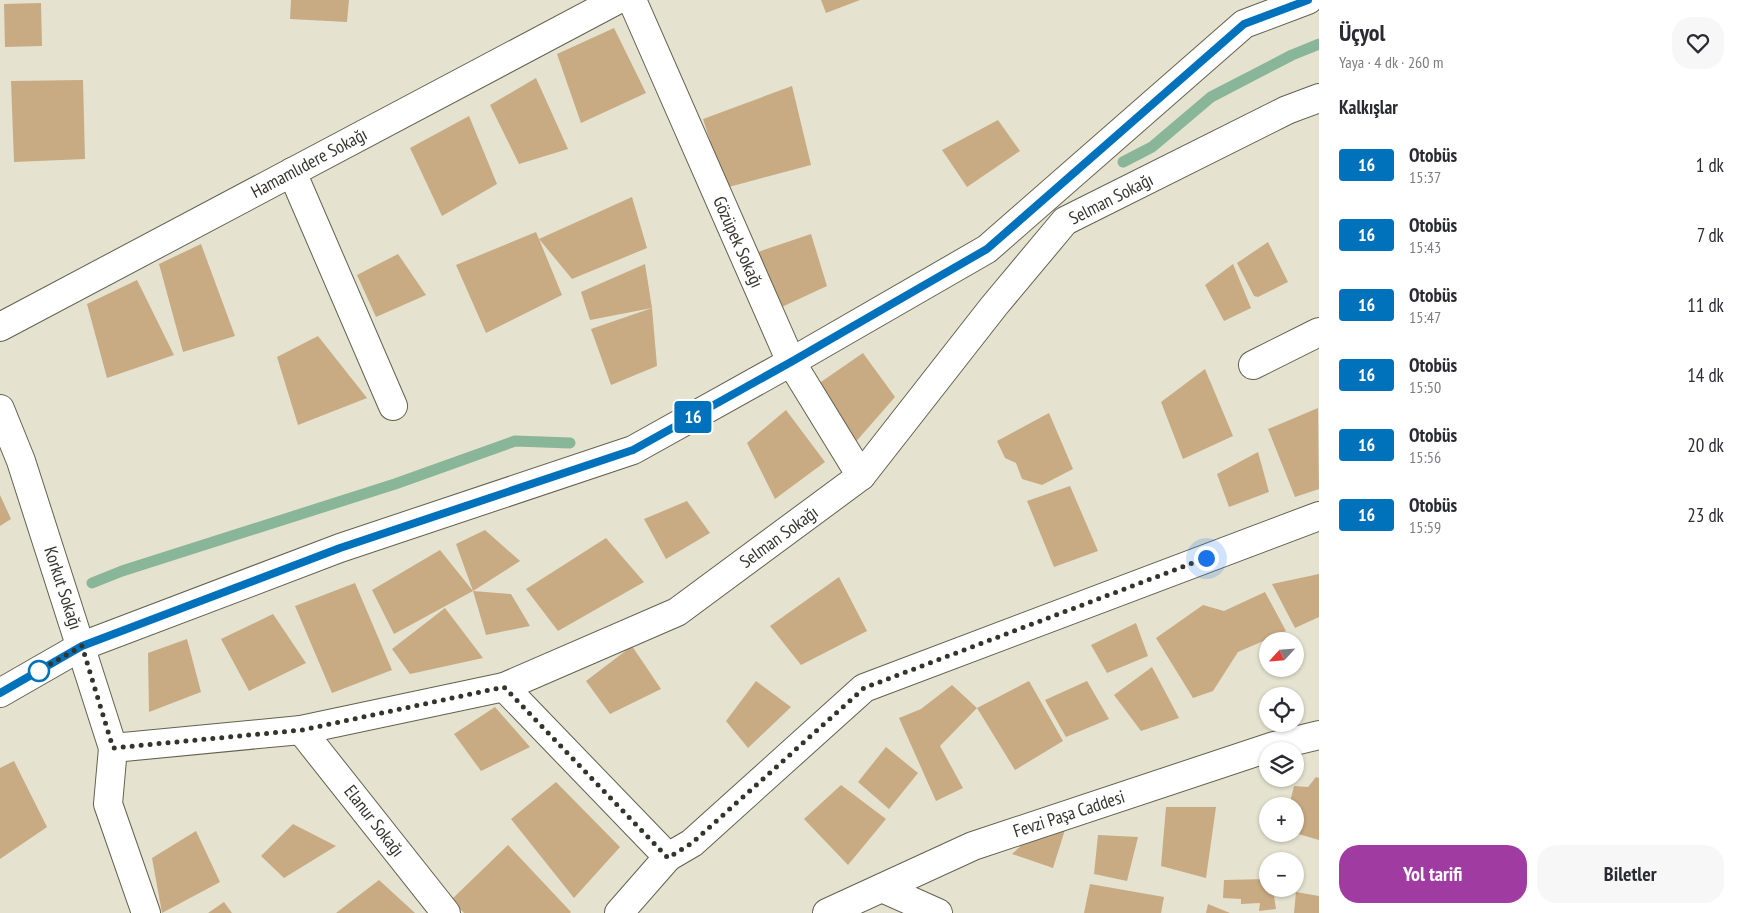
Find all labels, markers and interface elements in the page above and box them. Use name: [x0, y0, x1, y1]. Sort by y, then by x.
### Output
text: Üçyol: [1339, 17, 1385, 48]
button: heart: [1672, 17, 1724, 69]
text: Yaya · 4 dk · 260 m: [1339, 52, 1443, 72]
text: Kalkışlar: [1339, 95, 1398, 119]
street label: Hamamlıdere Sokağı: [247, 122, 371, 203]
text: Otobüs: [1409, 143, 1457, 167]
text: 16: [1358, 153, 1375, 176]
text: 1 dk: [1696, 153, 1724, 177]
text: 15:37: [1409, 167, 1441, 187]
street label: Selman Sokağı: [1065, 168, 1157, 230]
street label: Gözüpek Sokağı: [708, 192, 769, 291]
text: Otobüs: [1409, 213, 1457, 237]
text: 16: [1358, 223, 1375, 246]
text: 7 dk: [1697, 223, 1724, 247]
text: 15:43: [1409, 237, 1441, 257]
text: Otobüs: [1409, 283, 1457, 307]
text: 16: [1358, 293, 1375, 316]
text: 11 dk: [1687, 293, 1724, 317]
text: 15:47: [1409, 307, 1441, 327]
text: Otobüs: [1409, 353, 1457, 377]
text: 16: [1358, 363, 1375, 386]
text: 14 dk: [1687, 363, 1724, 387]
text: 15:50: [1409, 377, 1441, 397]
line badge: 16: [670, 401, 716, 433]
text: 16: [684, 405, 702, 428]
text: Otobüs: [1409, 423, 1457, 447]
text: 16: [1358, 433, 1375, 456]
text: 20 dk: [1687, 433, 1724, 457]
text: 15:56: [1409, 447, 1441, 467]
text: Otobüs: [1409, 493, 1457, 517]
street label: Selman Sokağı: [735, 500, 822, 573]
text: 16: [1358, 503, 1375, 526]
text: 23 dk: [1687, 503, 1724, 527]
text: 15:59: [1409, 517, 1441, 537]
street label: Korkut Sokağı: [39, 543, 88, 632]
your location: [1194, 546, 1219, 571]
north arrow: [1259, 632, 1304, 678]
map controls: [1259, 632, 1304, 897]
unlabelled marker: [28, 660, 50, 682]
button: locate: [1259, 687, 1304, 732]
button: layers: [1259, 742, 1304, 787]
street label: Elanur Sokağı: [339, 780, 410, 861]
street label: Fevzi Paşa Caddesi: [1010, 785, 1127, 842]
button: +: [1259, 797, 1304, 842]
button: Yol tarifi: [1339, 845, 1527, 903]
button: Biletler: [1537, 845, 1724, 903]
button: −: [1259, 852, 1304, 897]

